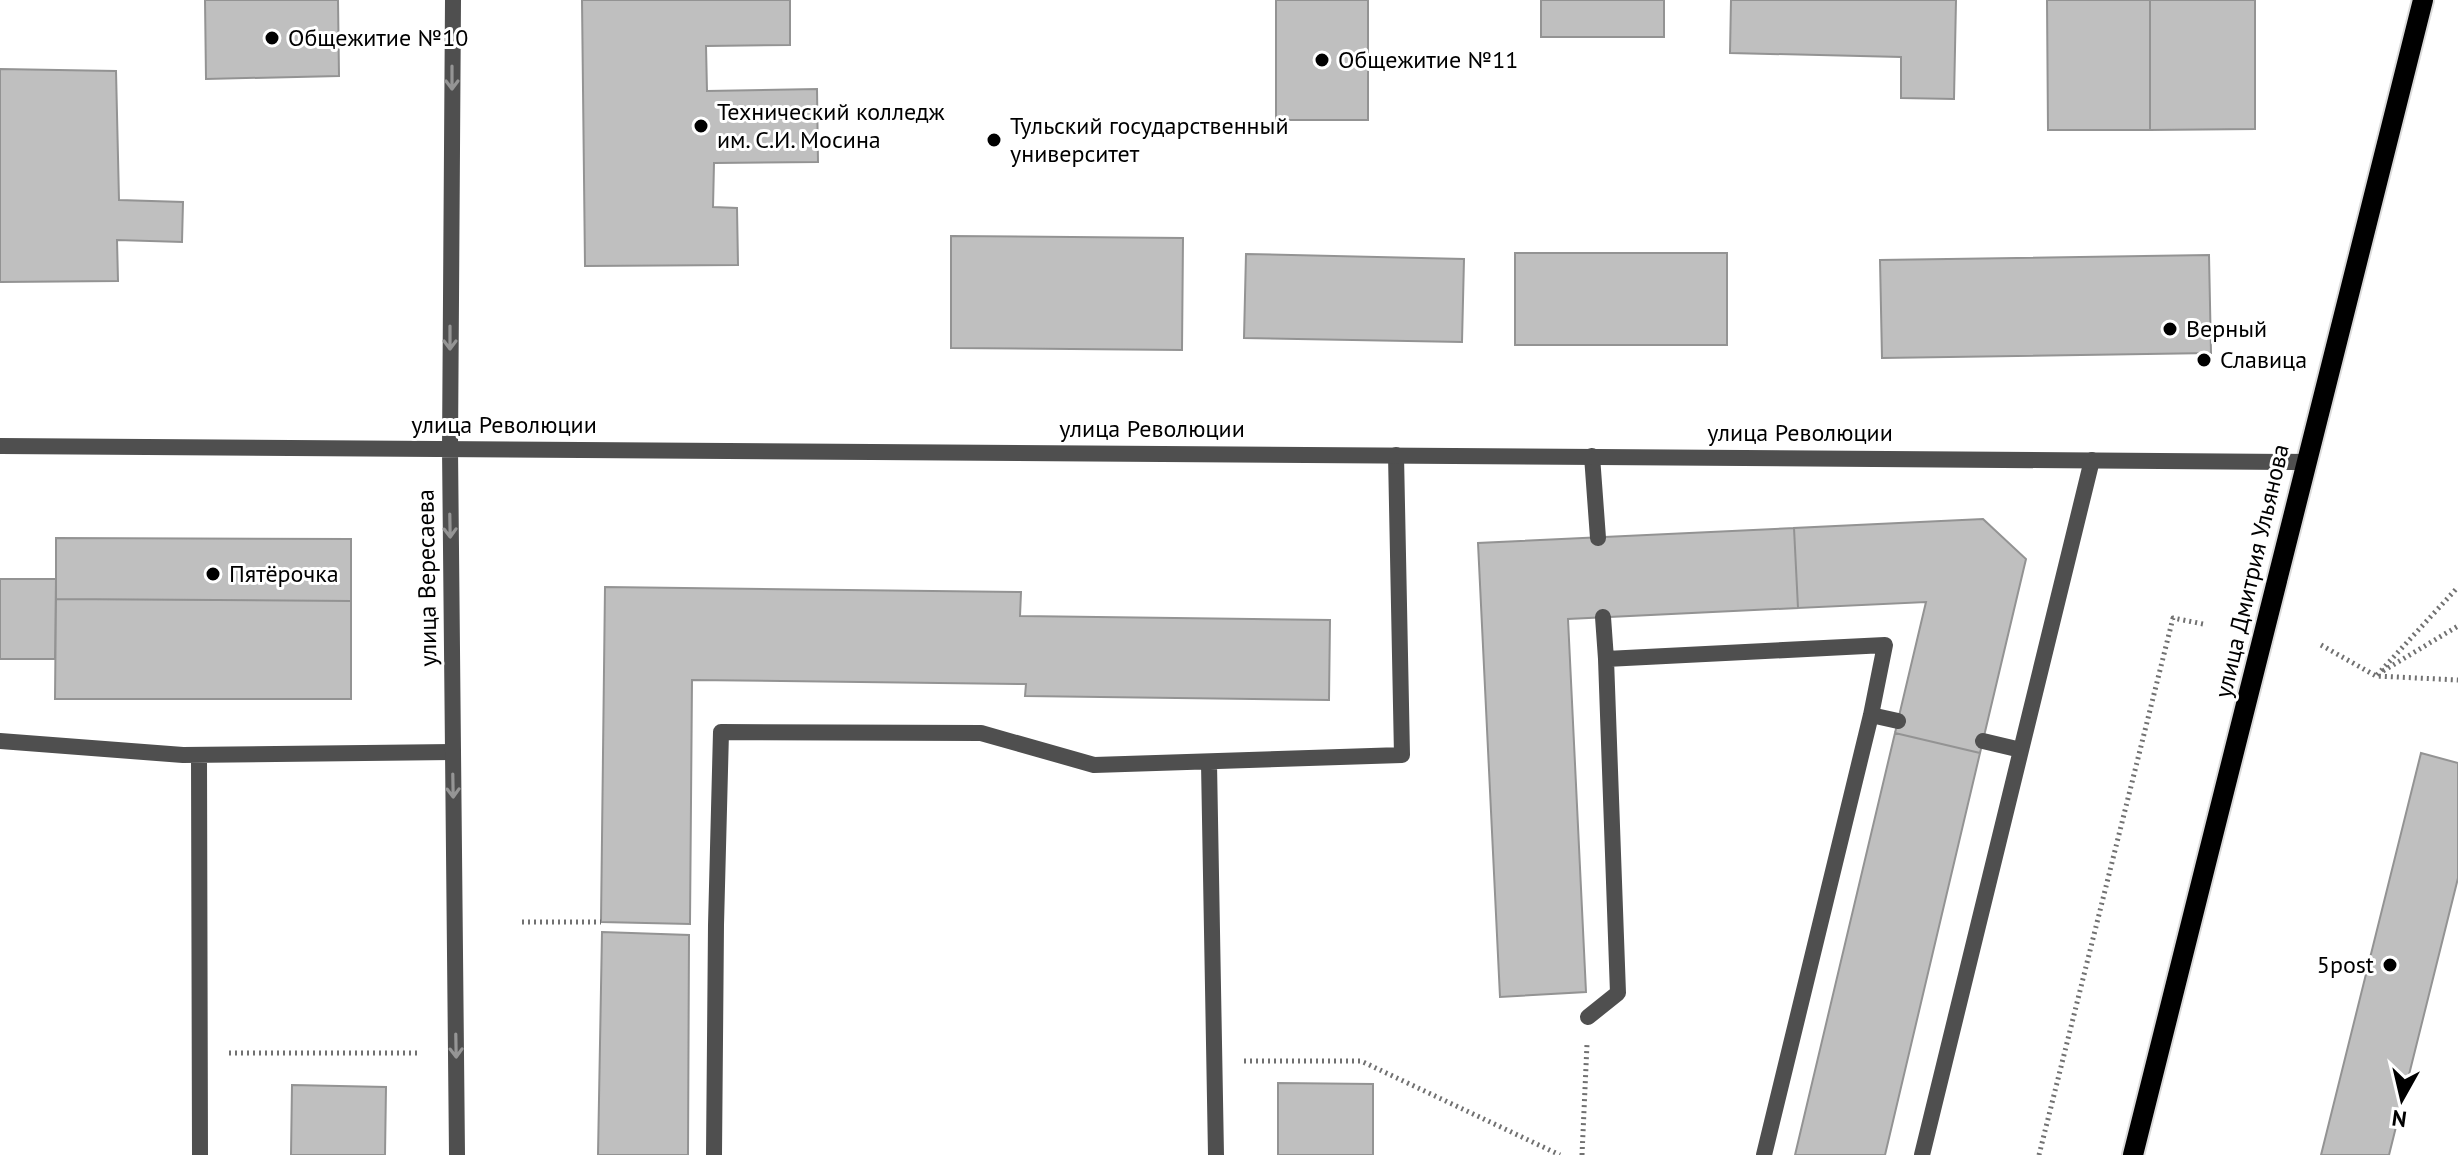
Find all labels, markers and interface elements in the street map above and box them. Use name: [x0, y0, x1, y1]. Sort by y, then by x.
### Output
place label: Общежитие №10: [288, 22, 468, 53]
marker: Общежитие №10: [263, 29, 281, 47]
place label: Общежитие №11: [1338, 44, 1518, 75]
marker: Общежитие №11: [1313, 51, 1331, 69]
one-way arrow: [444, 64, 460, 91]
place label: Технический колледж им. С.И. Мосина: [717, 96, 945, 155]
place label: Тульский государственный университет: [1010, 110, 1289, 169]
marker: Технический колледж им. С.И. Мосина: [692, 117, 710, 135]
marker: Тульский государственный университет: [985, 131, 1003, 149]
place label: Верный: [2186, 313, 2267, 344]
marker: Верный: [2161, 320, 2179, 338]
one-way arrow: [442, 324, 458, 351]
place label: Славица: [2220, 344, 2307, 375]
marker: Славица: [2195, 351, 2213, 369]
street label: улица Революции: [411, 409, 597, 440]
street label: улица Революции: [1059, 413, 1245, 444]
street label: улица Революции: [1707, 417, 1893, 448]
street label: улица Дмитрия Ульянова: [2207, 441, 2296, 701]
street label: улица Вересаева: [409, 489, 444, 667]
one-way arrow: [442, 512, 458, 539]
place label: Пятёрочка: [229, 558, 339, 589]
marker: Пятёрочка: [204, 565, 222, 583]
one-way arrow: [445, 772, 461, 799]
place label: 5post: [2317, 949, 2374, 980]
marker: 5post: [2381, 956, 2399, 974]
one-way arrow: [448, 1032, 464, 1059]
north arrow: [2362, 1059, 2442, 1139]
text: N: [2390, 1104, 2408, 1134]

